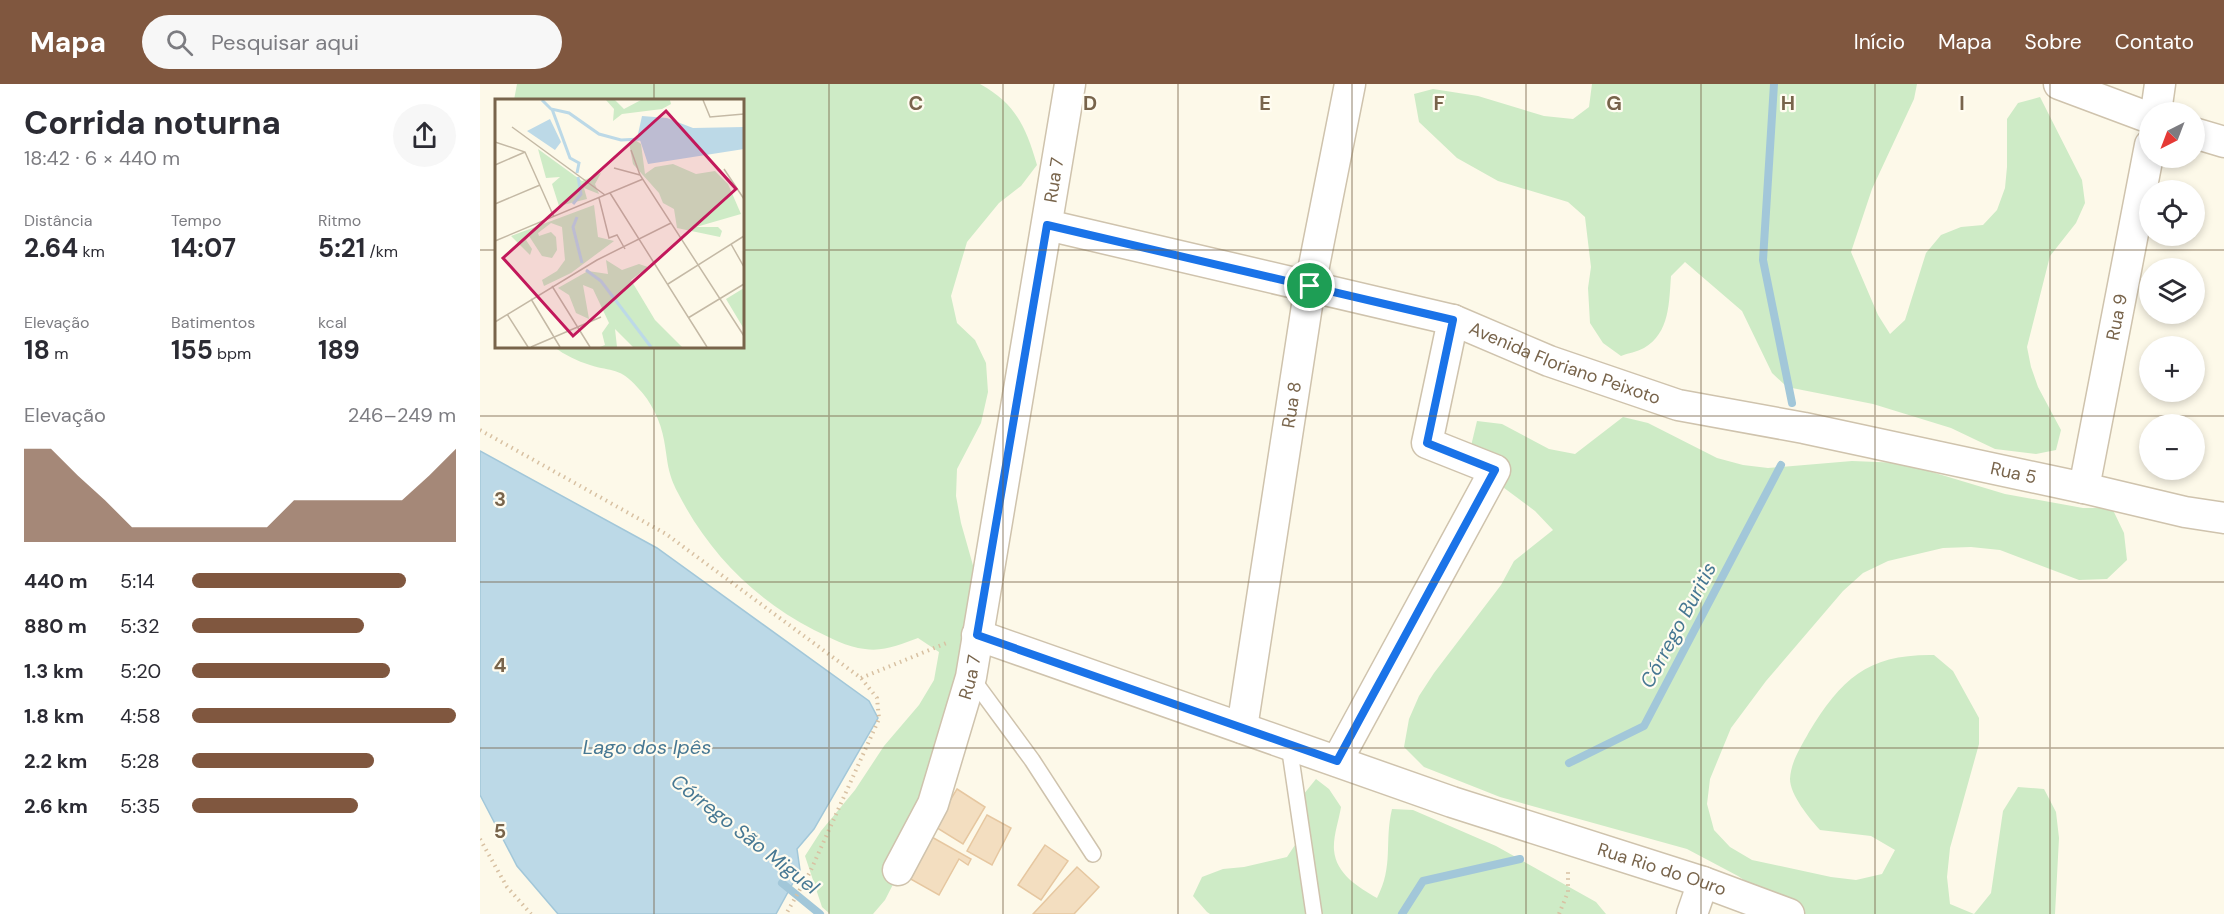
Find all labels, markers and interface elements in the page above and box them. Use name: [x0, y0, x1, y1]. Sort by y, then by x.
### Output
search box: [142, 15, 562, 69]
text: Mapa: [30, 24, 106, 61]
icon: search: [163, 26, 196, 59]
text: Pesquisar aqui: [211, 28, 359, 57]
text: Início: [1854, 28, 1905, 56]
text: Mapa: [1938, 28, 1992, 56]
text: Sobre: [2025, 28, 2082, 56]
text: Contato: [2115, 28, 2194, 56]
text: C: [909, 90, 923, 116]
text: D: [1083, 90, 1097, 116]
text: E: [1259, 90, 1271, 116]
text: F: [1433, 90, 1445, 116]
text: G: [1606, 90, 1622, 116]
text: H: [1781, 90, 1795, 116]
text: I: [1959, 90, 1965, 116]
inset map: [495, 99, 744, 348]
text: Corrida noturna: [24, 101, 281, 144]
north arrow: [2139, 102, 2205, 168]
map controls: [2139, 102, 2205, 480]
button: share: [393, 104, 456, 167]
text: 18:42 · 6 × 440 m: [24, 145, 180, 171]
street label: Rua 7: [1038, 156, 1070, 204]
button: locate: [2139, 180, 2205, 246]
text: Distância: [24, 210, 92, 231]
text: Tempo: [171, 210, 221, 231]
text: Ritmo: [318, 210, 361, 231]
text: 2.64: [24, 231, 78, 265]
text: 14:07: [171, 231, 236, 265]
text: 5:21: [318, 231, 365, 265]
text: km: [78, 241, 105, 262]
text: /km: [365, 241, 398, 262]
button: layers: [2139, 258, 2205, 324]
pin: [1284, 260, 1335, 311]
icon: arrive: [1293, 269, 1326, 302]
street label: Rua 9: [2101, 292, 2133, 342]
text: Elevação: [24, 312, 89, 333]
text: Batimentos: [171, 312, 255, 333]
text: kcal: [318, 312, 347, 333]
street label: Avenida Floriano Peixoto: [1465, 316, 1664, 410]
text: 18: [24, 333, 50, 367]
text: 155: [171, 333, 213, 367]
text: 189: [318, 333, 360, 367]
button: +: [2139, 336, 2205, 402]
text: m: [50, 343, 68, 364]
text: bpm: [213, 343, 251, 364]
street label: Rua 8: [1276, 380, 1307, 430]
text: Elevação: [24, 402, 106, 428]
text: 246–249 m: [348, 402, 456, 428]
button: −: [2139, 414, 2205, 480]
street label: Rua 5: [1988, 456, 2039, 490]
text: 3: [494, 486, 506, 512]
water label: Córrego Buritis: [1634, 558, 1722, 692]
text: 440 m: [24, 568, 88, 594]
text: 5:14: [120, 568, 155, 594]
text: 880 m: [24, 613, 87, 639]
text: 5:32: [120, 613, 160, 639]
text: 4: [494, 652, 507, 678]
street label: Rua 7: [953, 653, 987, 702]
text: 1.3 km: [24, 658, 83, 684]
text: 5:20: [120, 658, 161, 684]
text: 1.8 km: [24, 703, 84, 729]
text: 4:58: [120, 703, 161, 729]
water label: Lago dos Ipês: [583, 734, 711, 760]
text: 2.2 km: [24, 748, 87, 774]
text: 5:28: [120, 748, 160, 774]
water label: Córrego São Miguel: [666, 768, 825, 900]
text: 2.6 km: [24, 793, 88, 819]
text: 5:35: [120, 793, 160, 819]
text: 5: [494, 818, 506, 844]
street label: Rua Rio do Ouro: [1595, 837, 1730, 902]

